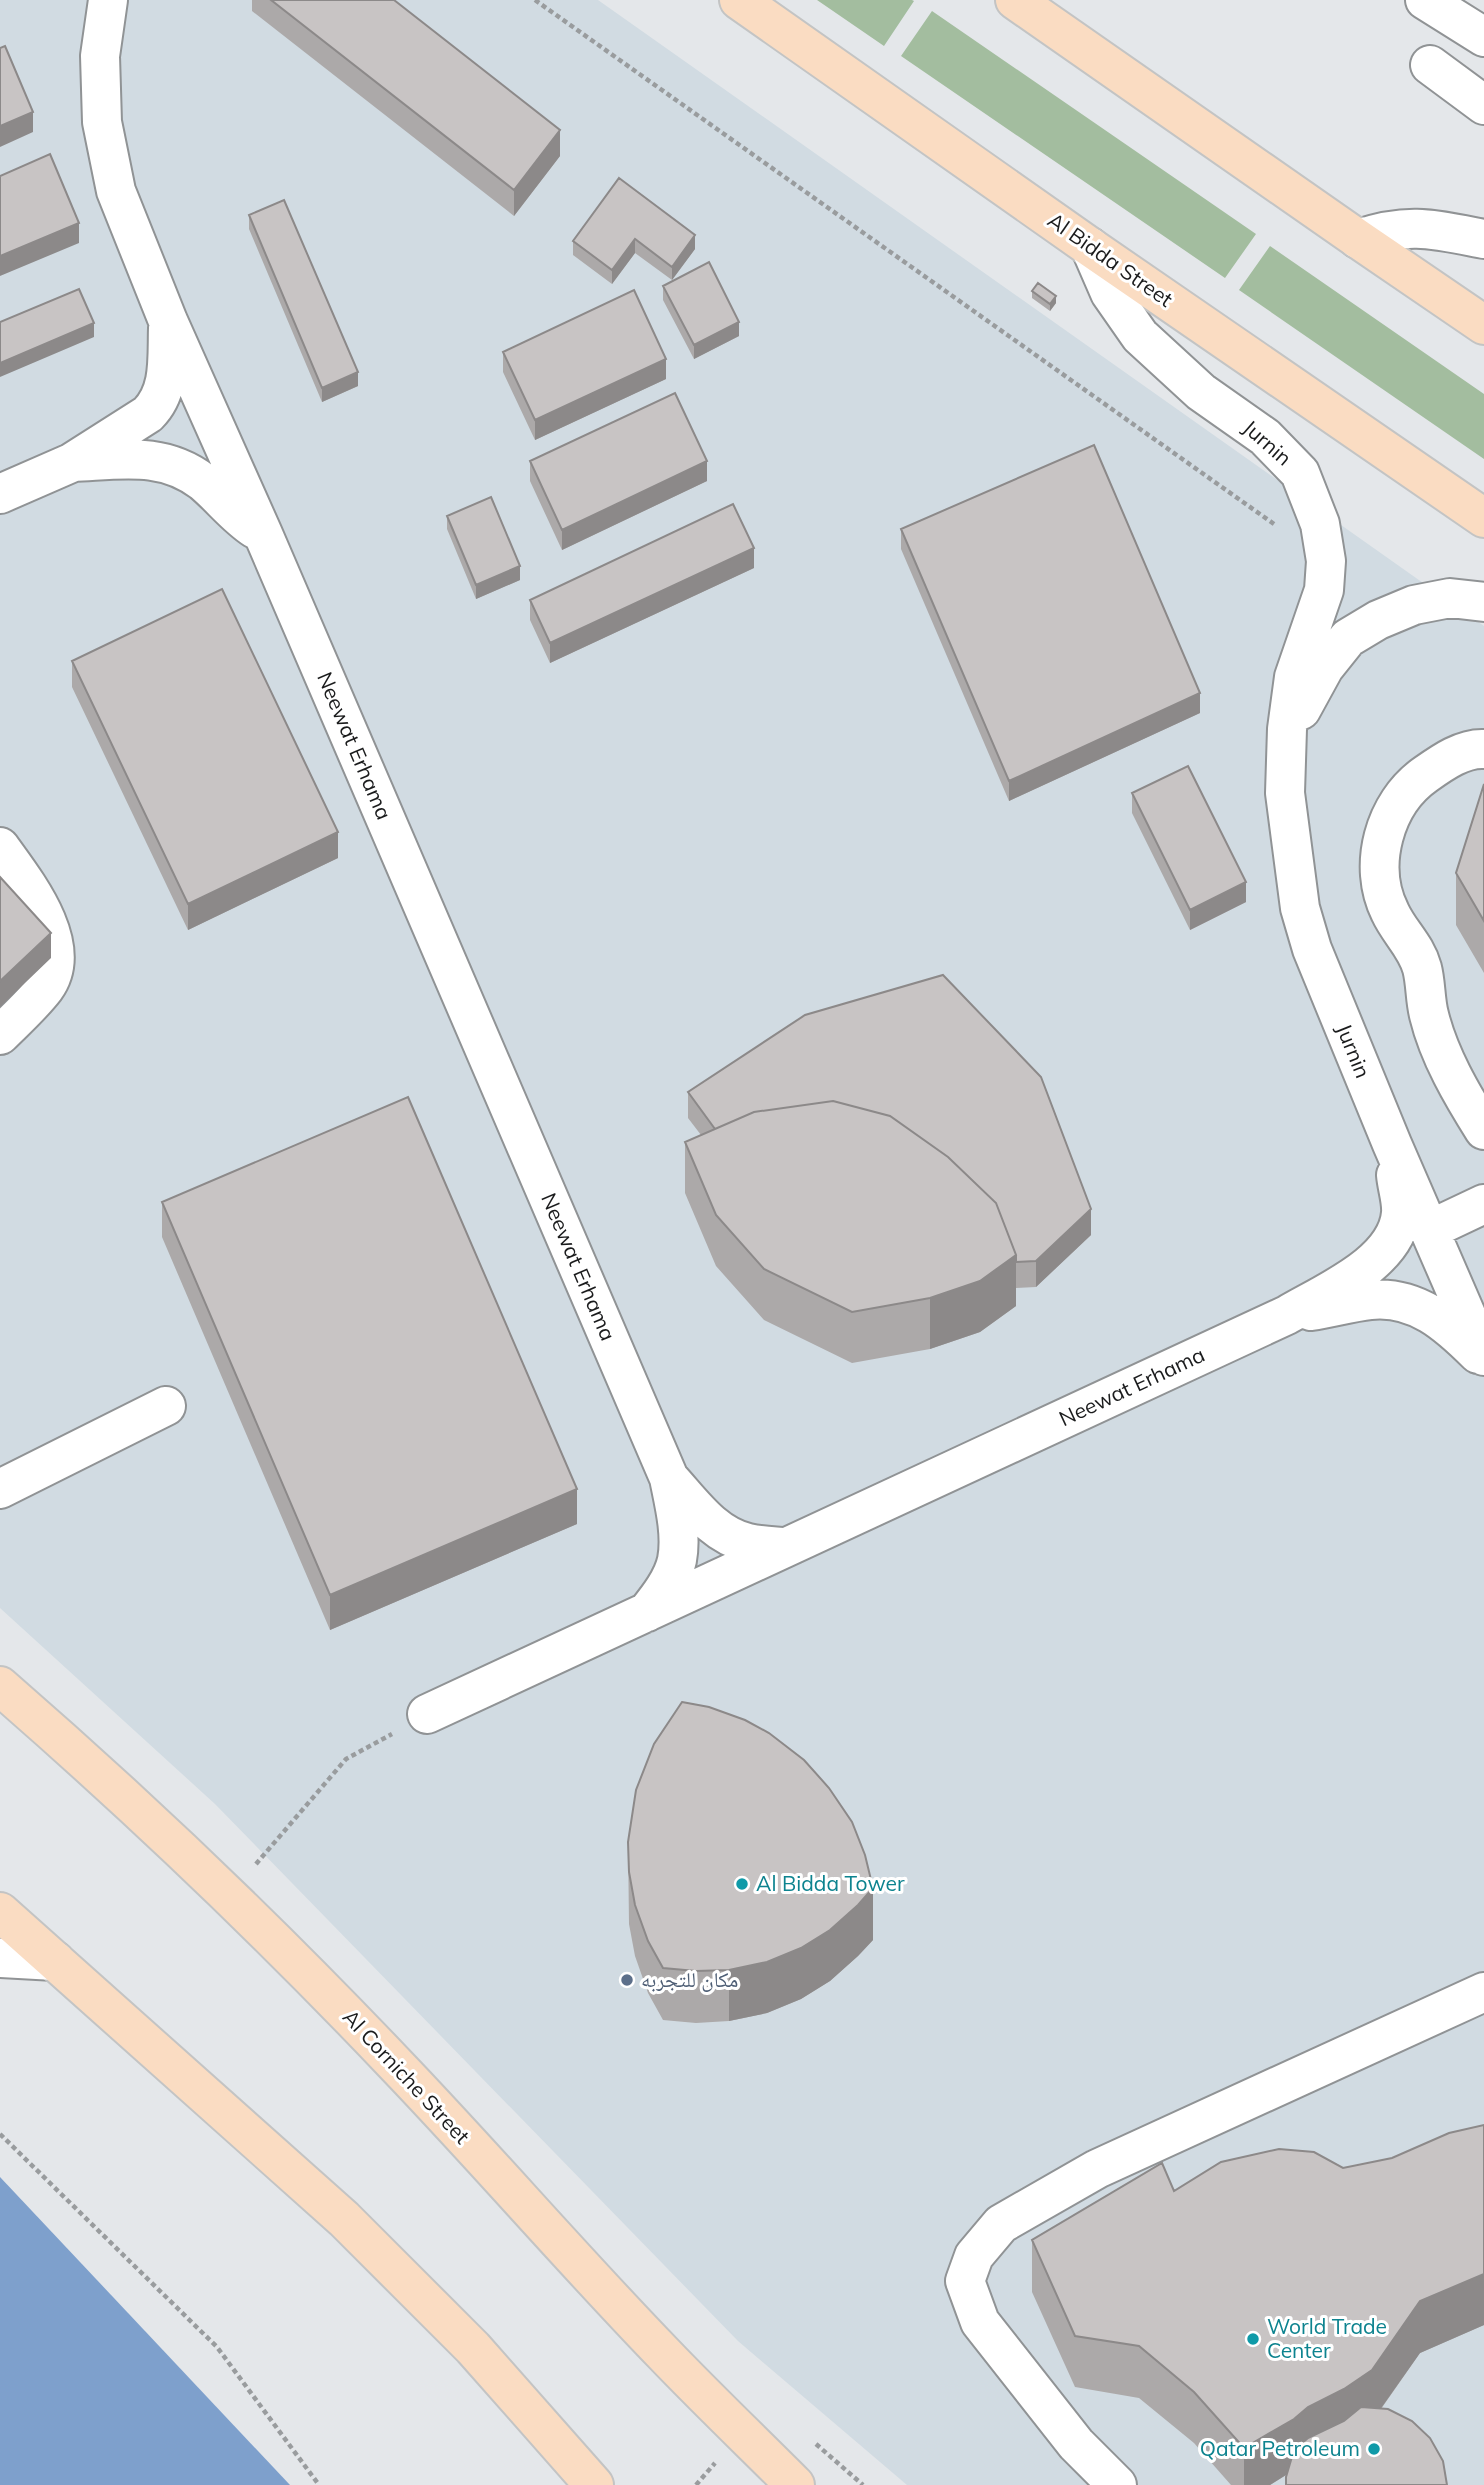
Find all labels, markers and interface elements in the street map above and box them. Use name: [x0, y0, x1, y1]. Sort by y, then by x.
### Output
street label: Al Bidda Street: [1043, 207, 1178, 312]
street label: Jurnin: [1238, 414, 1297, 471]
street label: Neewat Erhama: [312, 668, 398, 823]
street label: Jurnin: [1331, 1020, 1377, 1082]
street label: Neewat Erhama: [536, 1189, 622, 1344]
street label: Neewat Erhama: [1055, 1341, 1209, 1431]
place label: Al Bidda Tower: [756, 1870, 905, 1896]
marker: Al Bidda Tower: [734, 1876, 750, 1892]
place label: مكان للتجربه: [641, 1966, 738, 1992]
marker: مكان للتجربه: [619, 1972, 635, 1988]
street label: Al Corniche Street: [338, 2004, 476, 2149]
place label: World Trade Center: [1267, 2313, 1387, 2363]
marker: World Trade Center: [1245, 2331, 1261, 2347]
place label: Qatar Petroleum: [1200, 2435, 1360, 2461]
marker: Qatar Petroleum: [1366, 2441, 1382, 2457]

